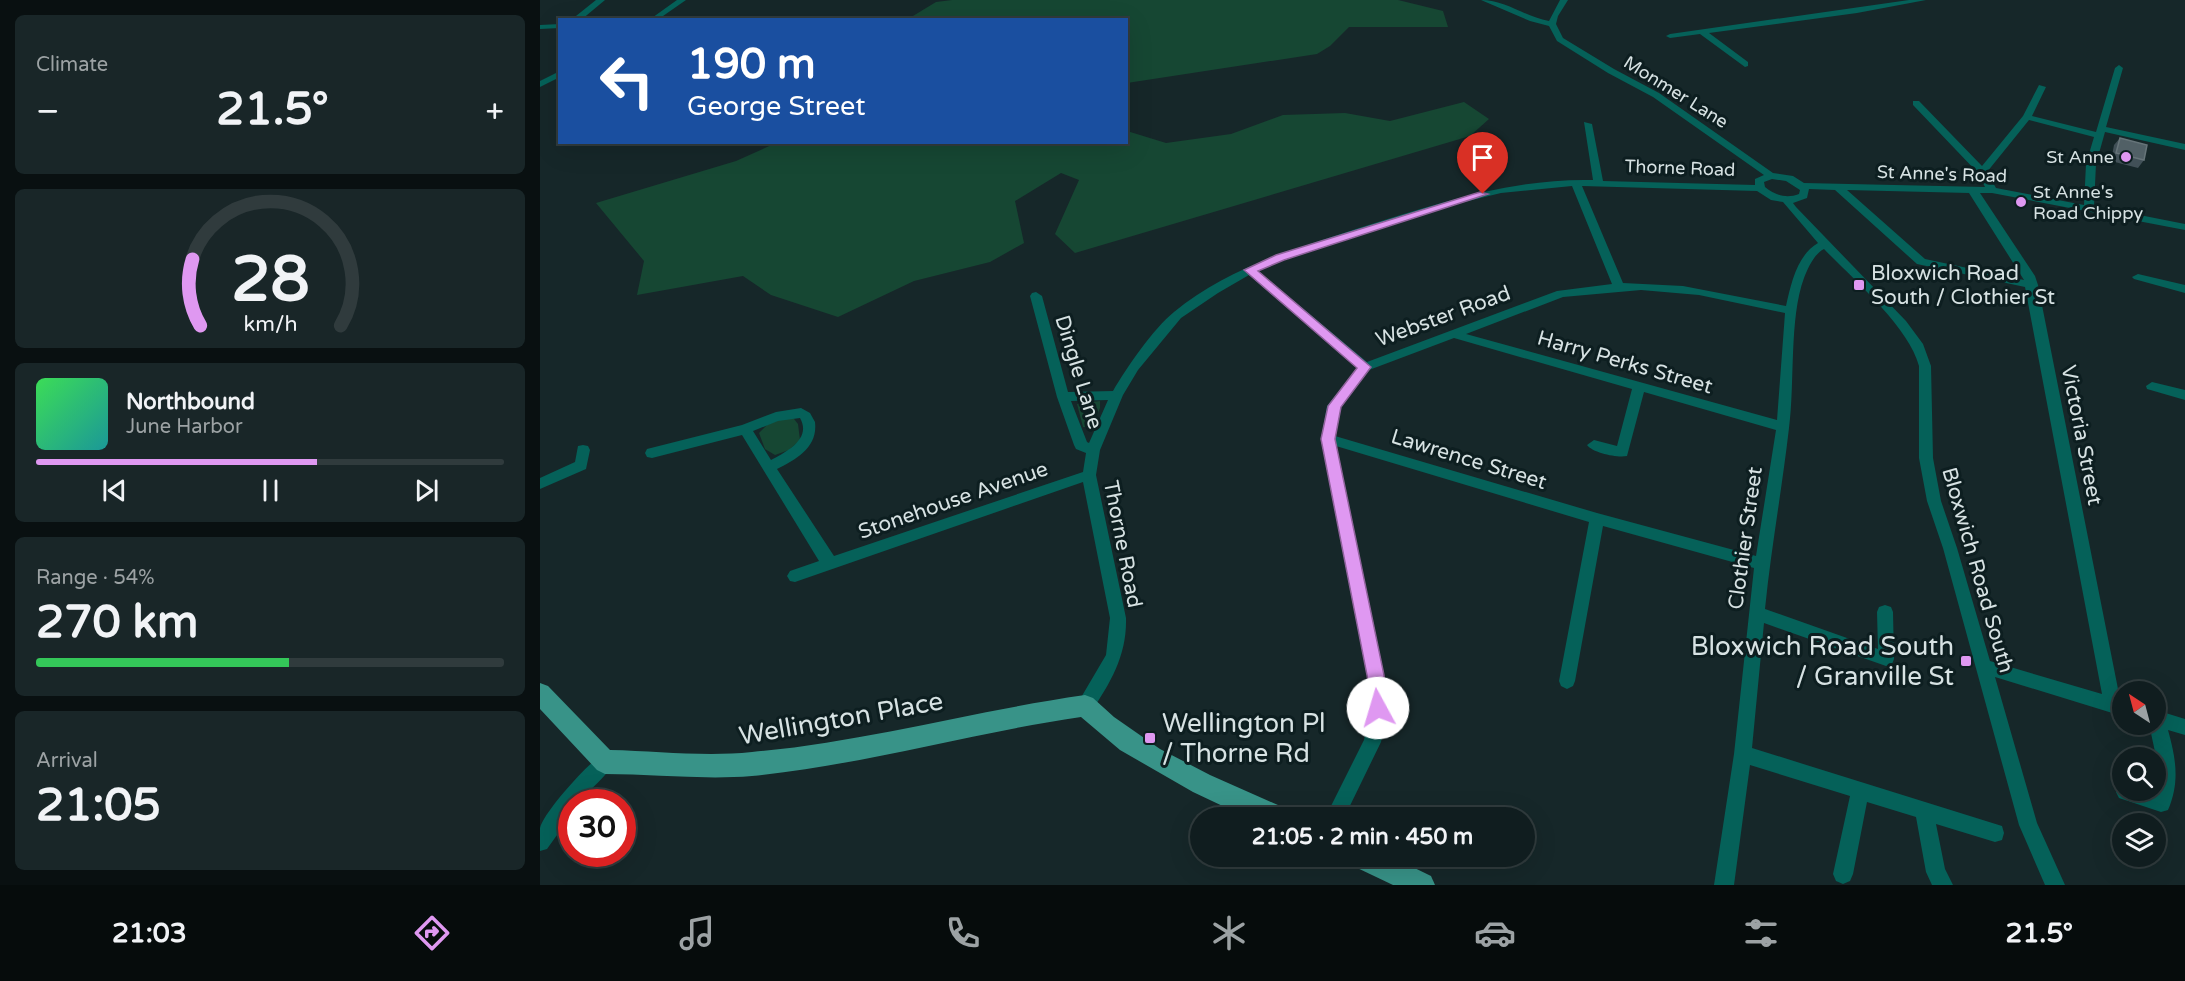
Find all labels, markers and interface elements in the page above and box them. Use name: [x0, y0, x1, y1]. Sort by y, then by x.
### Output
text: 190 m: [687, 39, 816, 90]
icon: left: [588, 42, 666, 120]
street label: Monmer Lane: [1620, 51, 1732, 133]
text: Climate: [36, 53, 108, 77]
text: 21.5°: [216, 83, 329, 137]
text: George Street: [687, 90, 866, 123]
text: −: [36, 92, 60, 131]
text: +: [485, 92, 504, 131]
pin: [1457, 132, 1508, 194]
icon: arrive: [1466, 141, 1499, 174]
place label: St Anne: [2046, 146, 2114, 168]
marker: St Anne: [2119, 150, 2133, 164]
street label: Thorne Road: [1624, 155, 1736, 181]
street label: St Anne's Road: [1877, 161, 2007, 187]
place label: St Anne's Road Chippy: [2033, 181, 2143, 224]
marker: St Anne's Road Chippy: [2014, 195, 2028, 209]
text: 28: [231, 243, 309, 318]
place label: Bloxwich Road South / Clothier St: [1871, 261, 2055, 310]
marker: Bloxwich Road South / Clothier St: [1852, 278, 1866, 292]
street label: Webster Road: [1372, 281, 1514, 352]
text: km/h: [243, 311, 297, 337]
street label: Dingle Lane: [1049, 312, 1108, 432]
street label: Harry Perks Street: [1534, 326, 1715, 399]
street label: Victoria Street: [2056, 363, 2107, 507]
text: Northbound: [126, 389, 255, 415]
text: June Harbor: [126, 415, 243, 439]
street label: Lawrence Street: [1388, 424, 1550, 495]
street label: Stonehouse Avenue: [855, 456, 1051, 545]
street label: Bloxwich Road South: [1936, 464, 2019, 676]
street label: Clothier Street: [1723, 465, 1768, 611]
icon: previous: [98, 474, 131, 507]
icon: pause: [254, 474, 287, 507]
icon: next: [410, 474, 443, 507]
street label: Thorne Road: [1098, 478, 1147, 610]
text: Range · 54%: [36, 566, 155, 590]
text: 270 km: [36, 596, 198, 650]
place label: Bloxwich Road South / Granville St: [1691, 631, 1954, 692]
marker: Bloxwich Road South / Granville St: [1959, 654, 1973, 668]
position arrow: [1346, 676, 1410, 740]
north arrow: [2112, 681, 2166, 735]
map controls: [2112, 681, 2166, 867]
street label: Wellington Place: [737, 685, 945, 752]
place label: Wellington Pl / Thorne Rd: [1162, 708, 1325, 769]
marker: Wellington Pl / Thorne Rd: [1143, 731, 1157, 745]
button: search: [2112, 747, 2166, 801]
text: Arrival: [36, 749, 98, 773]
text: 21:05: [36, 779, 161, 833]
speed limit sign: 30: [558, 789, 636, 867]
button: layers: [2112, 813, 2166, 867]
text: 21:05 · 2 min · 450 m: [1252, 824, 1473, 850]
icon: directions: [411, 912, 453, 954]
icon: music: [676, 912, 718, 954]
icon: phone: [942, 912, 984, 954]
icon: climate: [1208, 912, 1250, 954]
icon: car: [1474, 912, 1516, 954]
icon: filters: [1740, 912, 1782, 954]
text: 21:03: [112, 917, 187, 950]
text: 21.5°: [2005, 917, 2073, 950]

